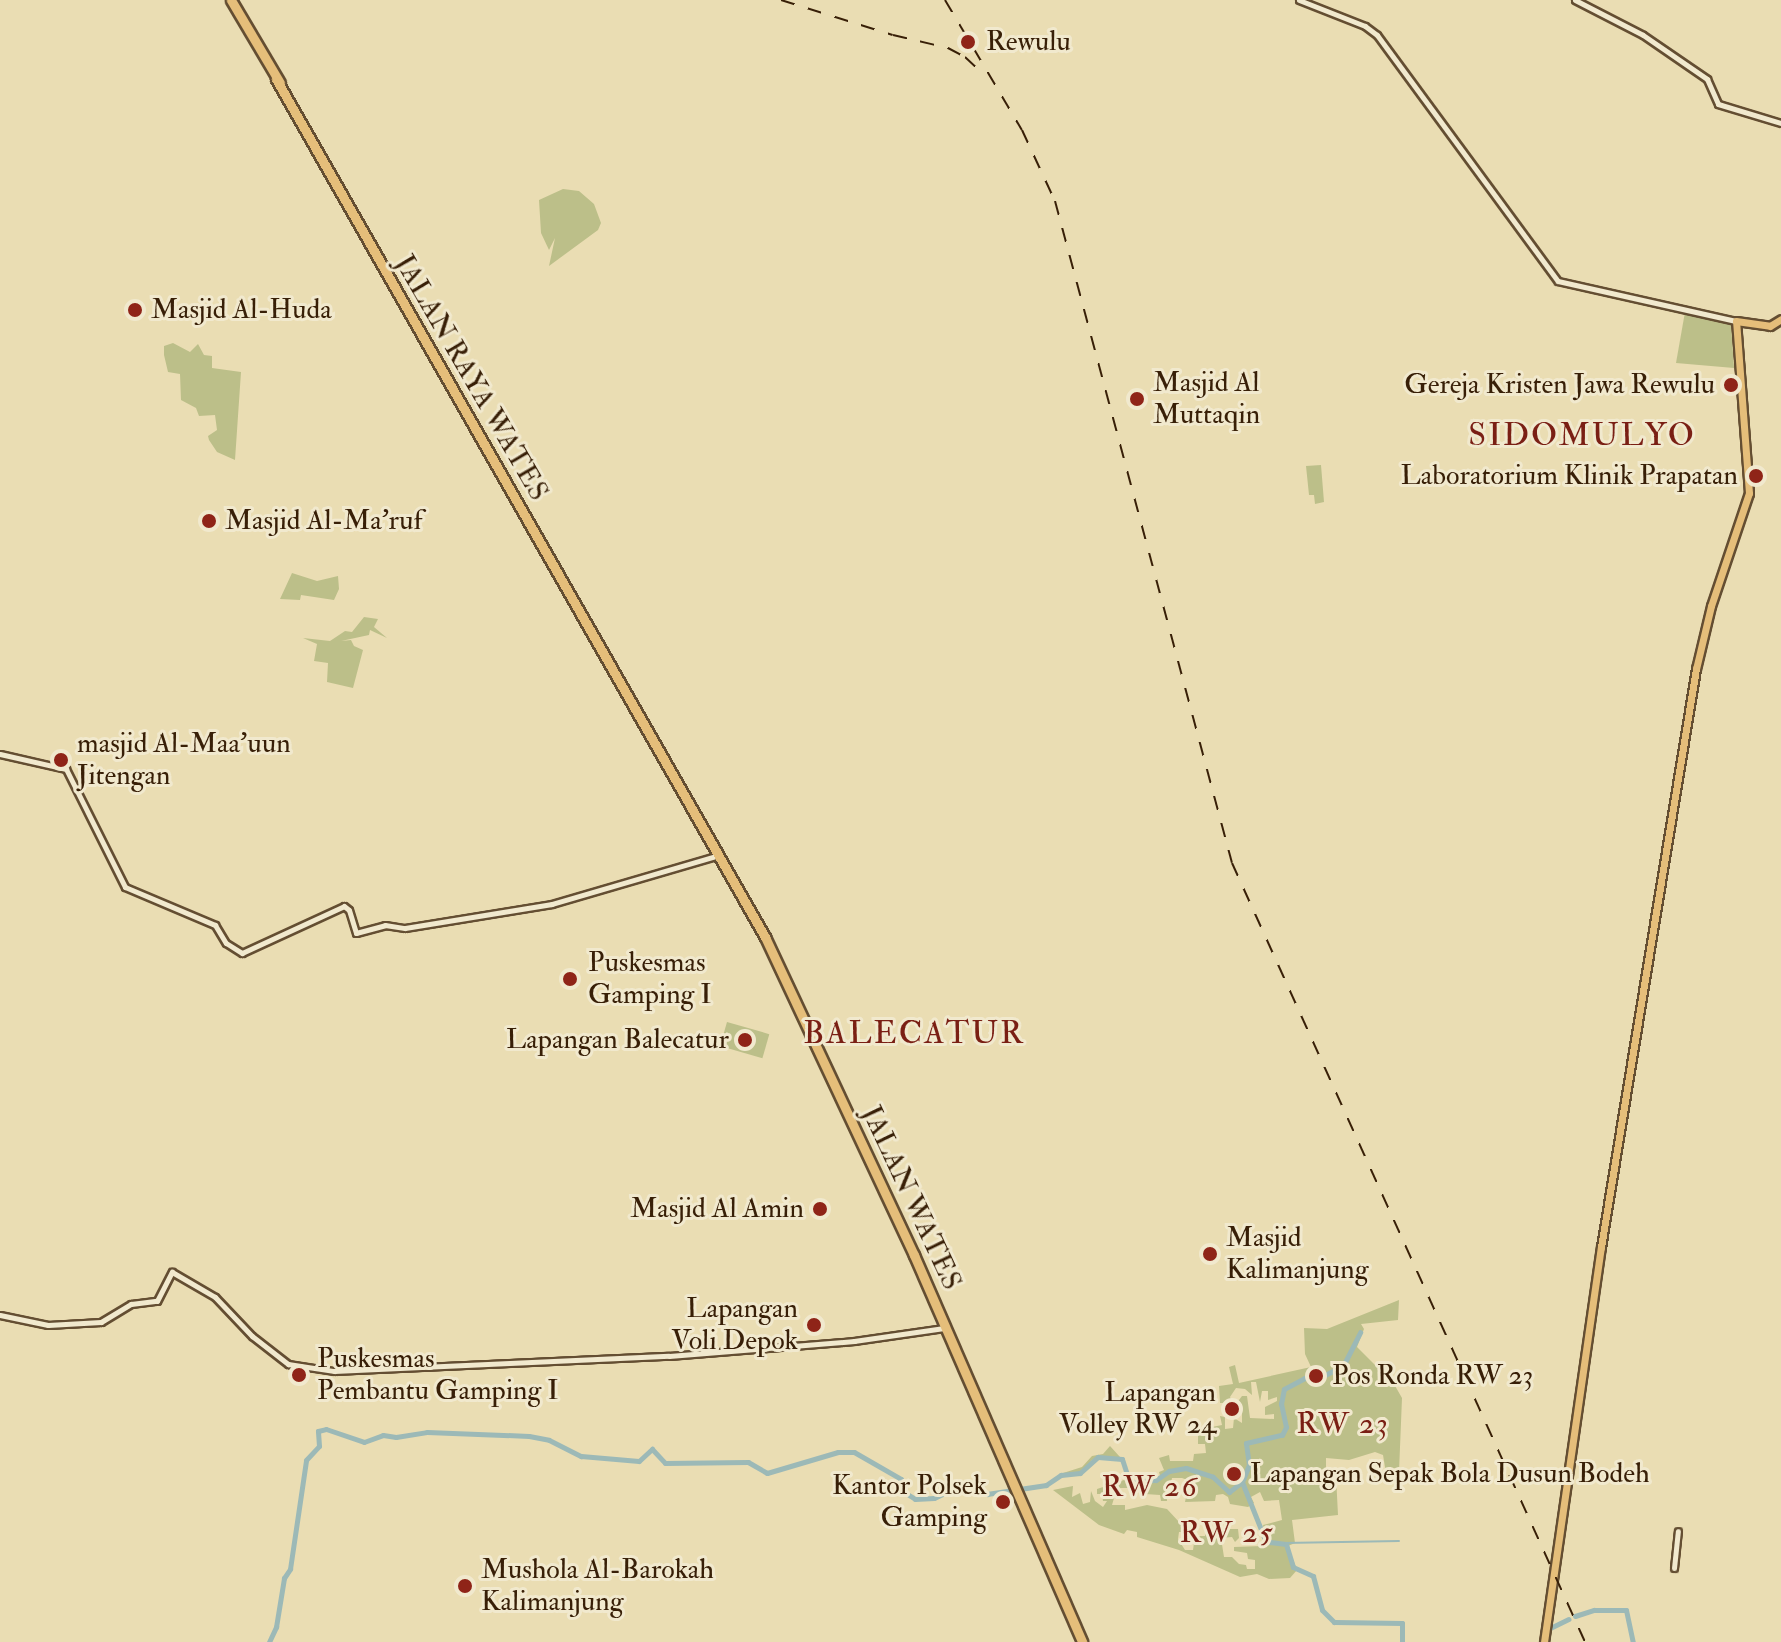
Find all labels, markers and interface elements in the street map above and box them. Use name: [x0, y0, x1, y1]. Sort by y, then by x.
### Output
place label: Rewulu: [986, 25, 1071, 59]
marker: Rewulu: [957, 31, 979, 53]
street label: JALAN RAYA WATES: [387, 249, 555, 507]
place label: Masjid Al-Huda: [151, 293, 332, 327]
marker: Masjid Al-Huda: [126, 301, 144, 319]
place label: Masjid Al Muttaqin: [1153, 366, 1260, 432]
place label: Gereja Kristen Jawa Rewulu: [1404, 368, 1715, 402]
marker: Gereja Kristen Jawa Rewulu: [1722, 376, 1740, 394]
marker: Masjid Al Muttaqin: [1128, 390, 1146, 408]
district label: SIDOMULYO: [1468, 416, 1696, 454]
place label: Laboratorium Klinik Prapatan: [1401, 459, 1738, 493]
marker: Laboratorium Klinik Prapatan: [1745, 465, 1767, 487]
place label: Masjid Al-Ma'ruf: [225, 504, 422, 538]
marker: Masjid Al-Ma'ruf: [200, 512, 218, 530]
place label: masjid Al-Maa'uun Jitengan: [77, 727, 291, 793]
marker: masjid Al-Maa'uun Jitengan: [52, 751, 70, 769]
place label: Puskesmas Gamping I: [588, 946, 712, 1012]
marker: Puskesmas Gamping I: [559, 968, 581, 990]
district label: BALECATUR: [803, 1014, 1025, 1052]
place label: Lapangan Balecatur: [506, 1023, 729, 1057]
marker: Lapangan Balecatur: [736, 1031, 754, 1049]
street label: JALAN WATES: [854, 1101, 968, 1295]
place label: Masjid Al Amin: [630, 1192, 804, 1226]
marker: Masjid Al Amin: [811, 1200, 829, 1218]
place label: Masjid Kalimanjung: [1226, 1221, 1368, 1287]
marker: Masjid Kalimanjung: [1201, 1245, 1219, 1263]
place label: Lapangan Voli Depok: [671, 1292, 798, 1358]
marker: Lapangan Voli Depok: [805, 1316, 823, 1334]
place label: Puskesmas Pembantu Gamping I: [317, 1342, 558, 1408]
place label: Pos Ronda RW 23: [1332, 1359, 1533, 1393]
marker: Puskesmas Pembantu Gamping I: [288, 1364, 310, 1386]
marker: Pos Ronda RW 23: [1307, 1367, 1325, 1385]
place label: Lapangan Volley RW 24: [1059, 1376, 1216, 1442]
marker: Lapangan Volley RW 24: [1223, 1400, 1241, 1418]
district label: RW 23: [1296, 1406, 1390, 1442]
place label: Lapangan Sepak Bola Dusun Bodeh: [1250, 1457, 1650, 1491]
marker: Lapangan Sepak Bola Dusun Bodeh: [1225, 1465, 1243, 1483]
place label: Kantor Polsek Gamping: [832, 1469, 987, 1535]
district label: RW 26: [1101, 1469, 1199, 1505]
marker: Kantor Polsek Gamping: [994, 1493, 1012, 1511]
district label: RW 25: [1179, 1515, 1275, 1551]
place label: Mushola Al-Barokah Kalimanjung: [481, 1553, 714, 1619]
marker: Mushola Al-Barokah Kalimanjung: [456, 1577, 474, 1595]

